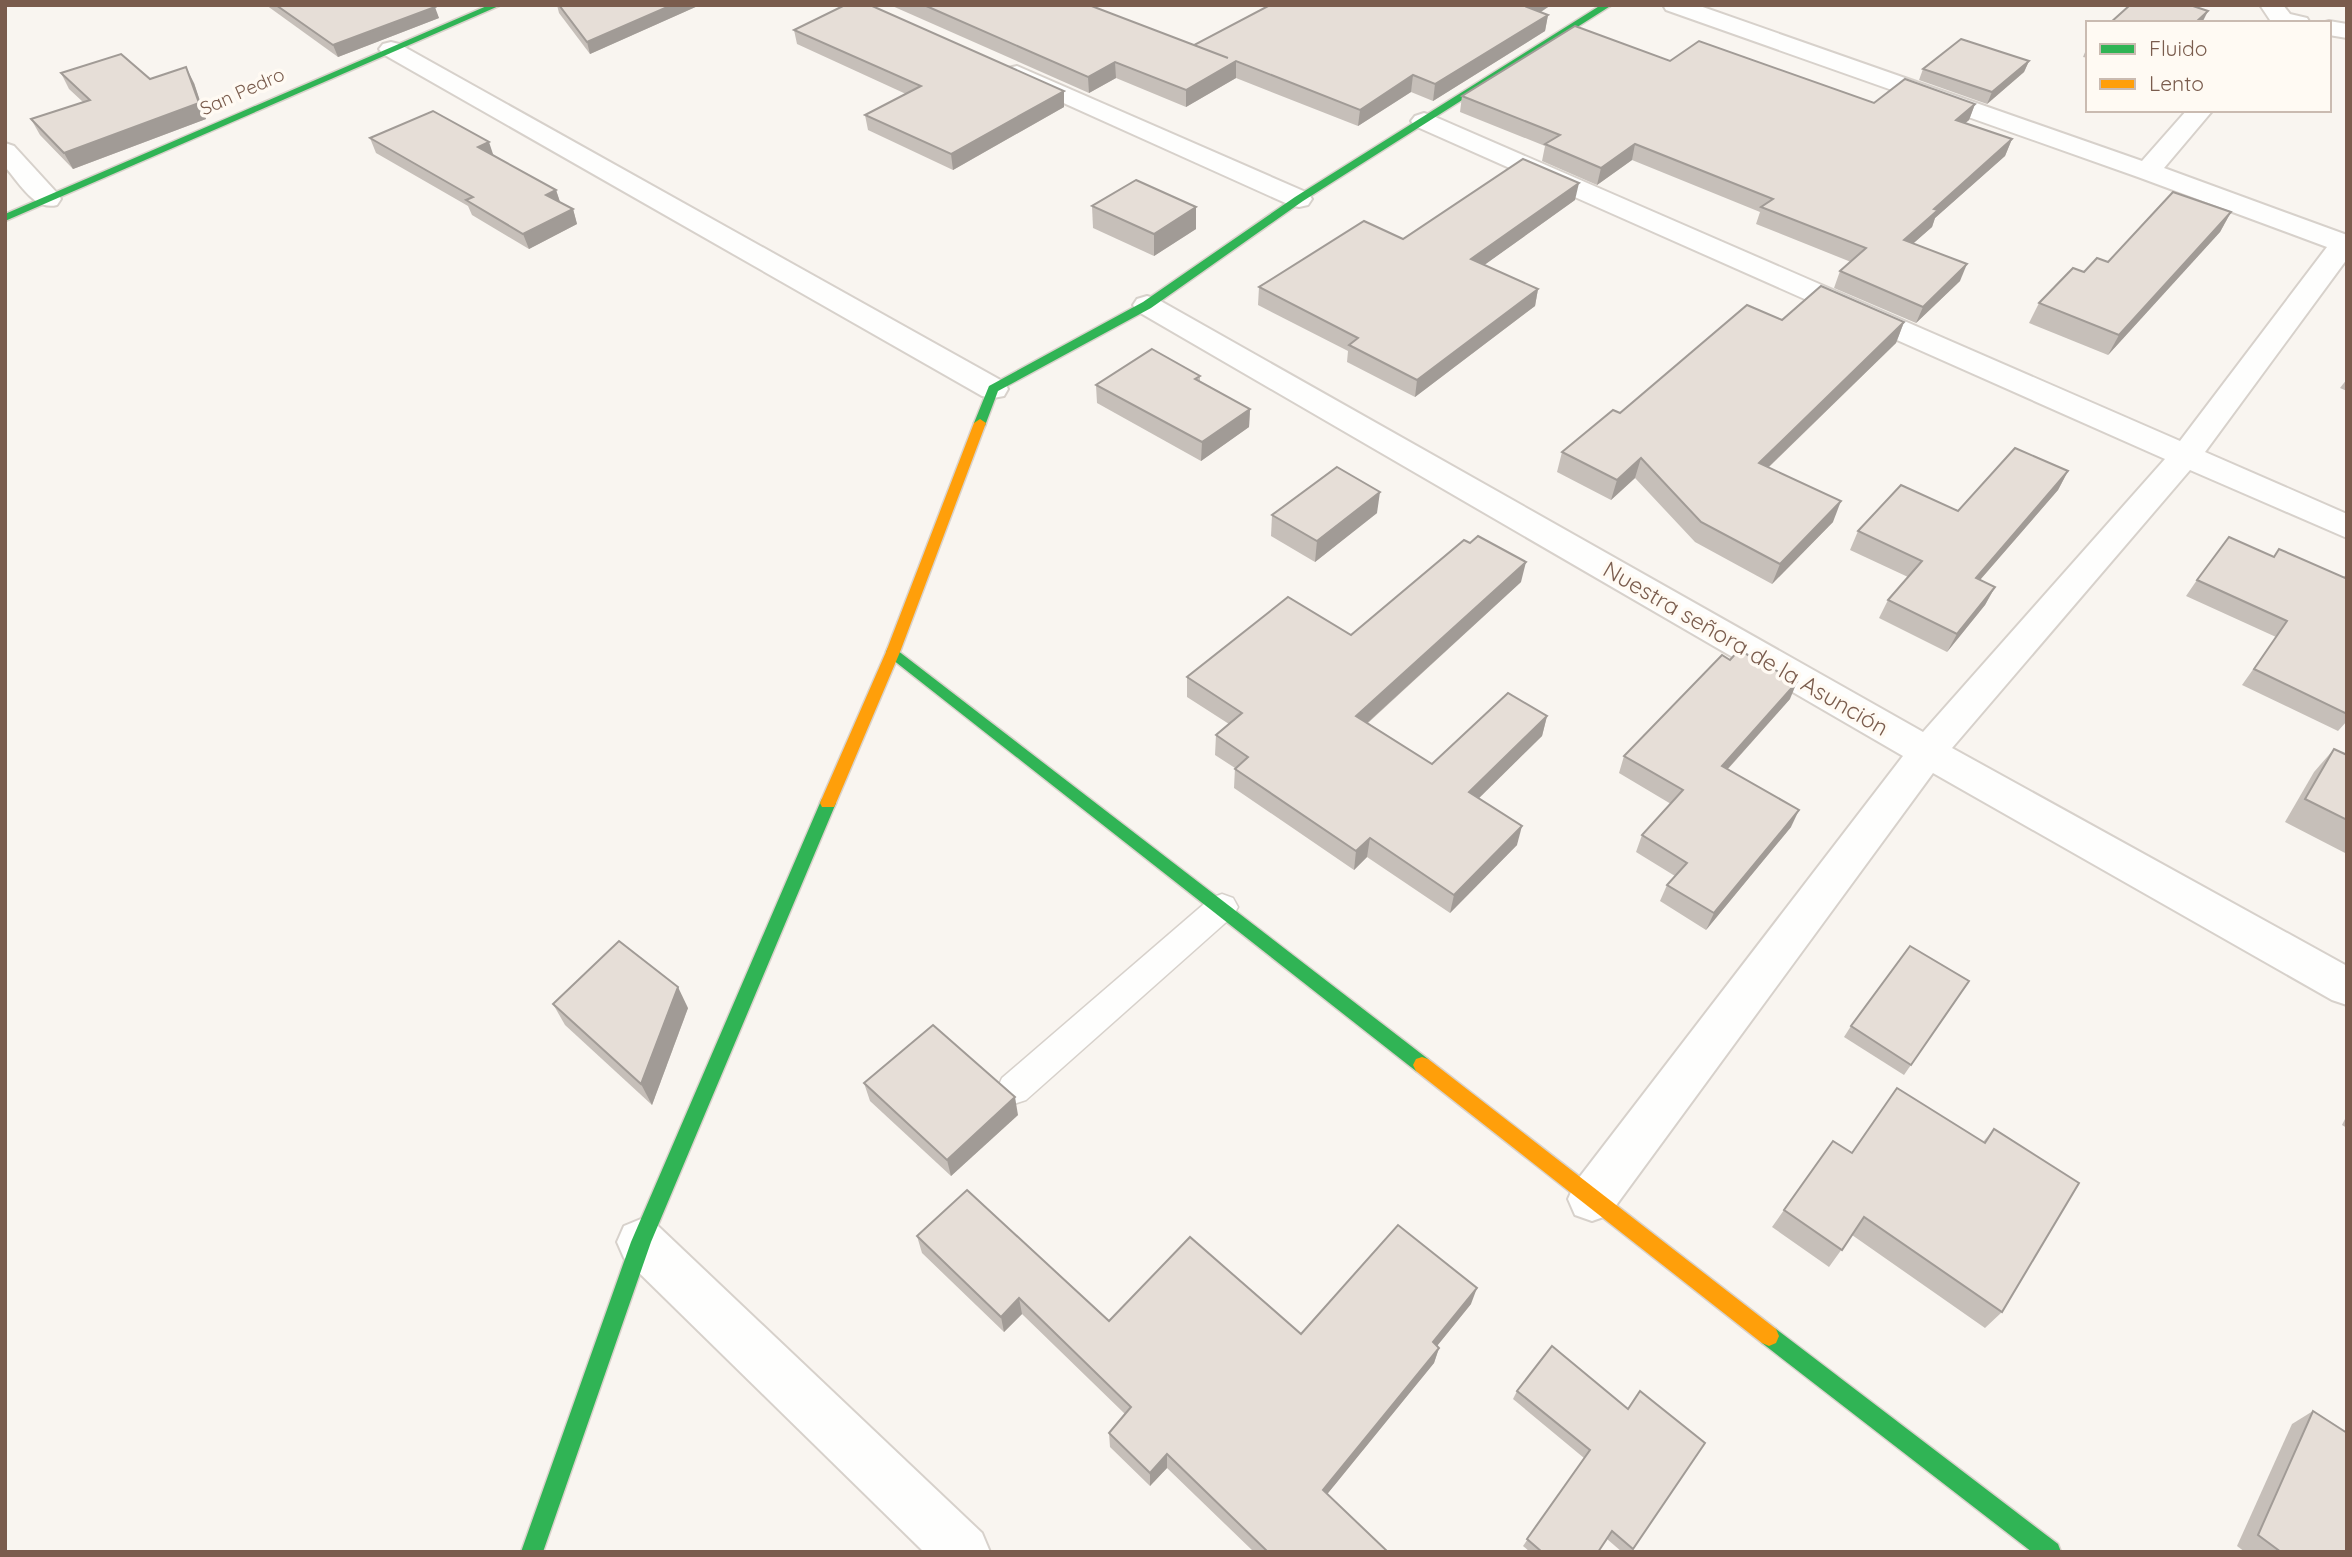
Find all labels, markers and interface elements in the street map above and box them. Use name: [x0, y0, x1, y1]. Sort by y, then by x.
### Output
legend: [2086, 21, 2331, 112]
text: Fluido: [2149, 35, 2207, 61]
street label: San Pedro: [196, 62, 288, 120]
text: Lento: [2149, 70, 2204, 96]
street label: Nuestra señora de la Asunción: [1598, 554, 1894, 742]

